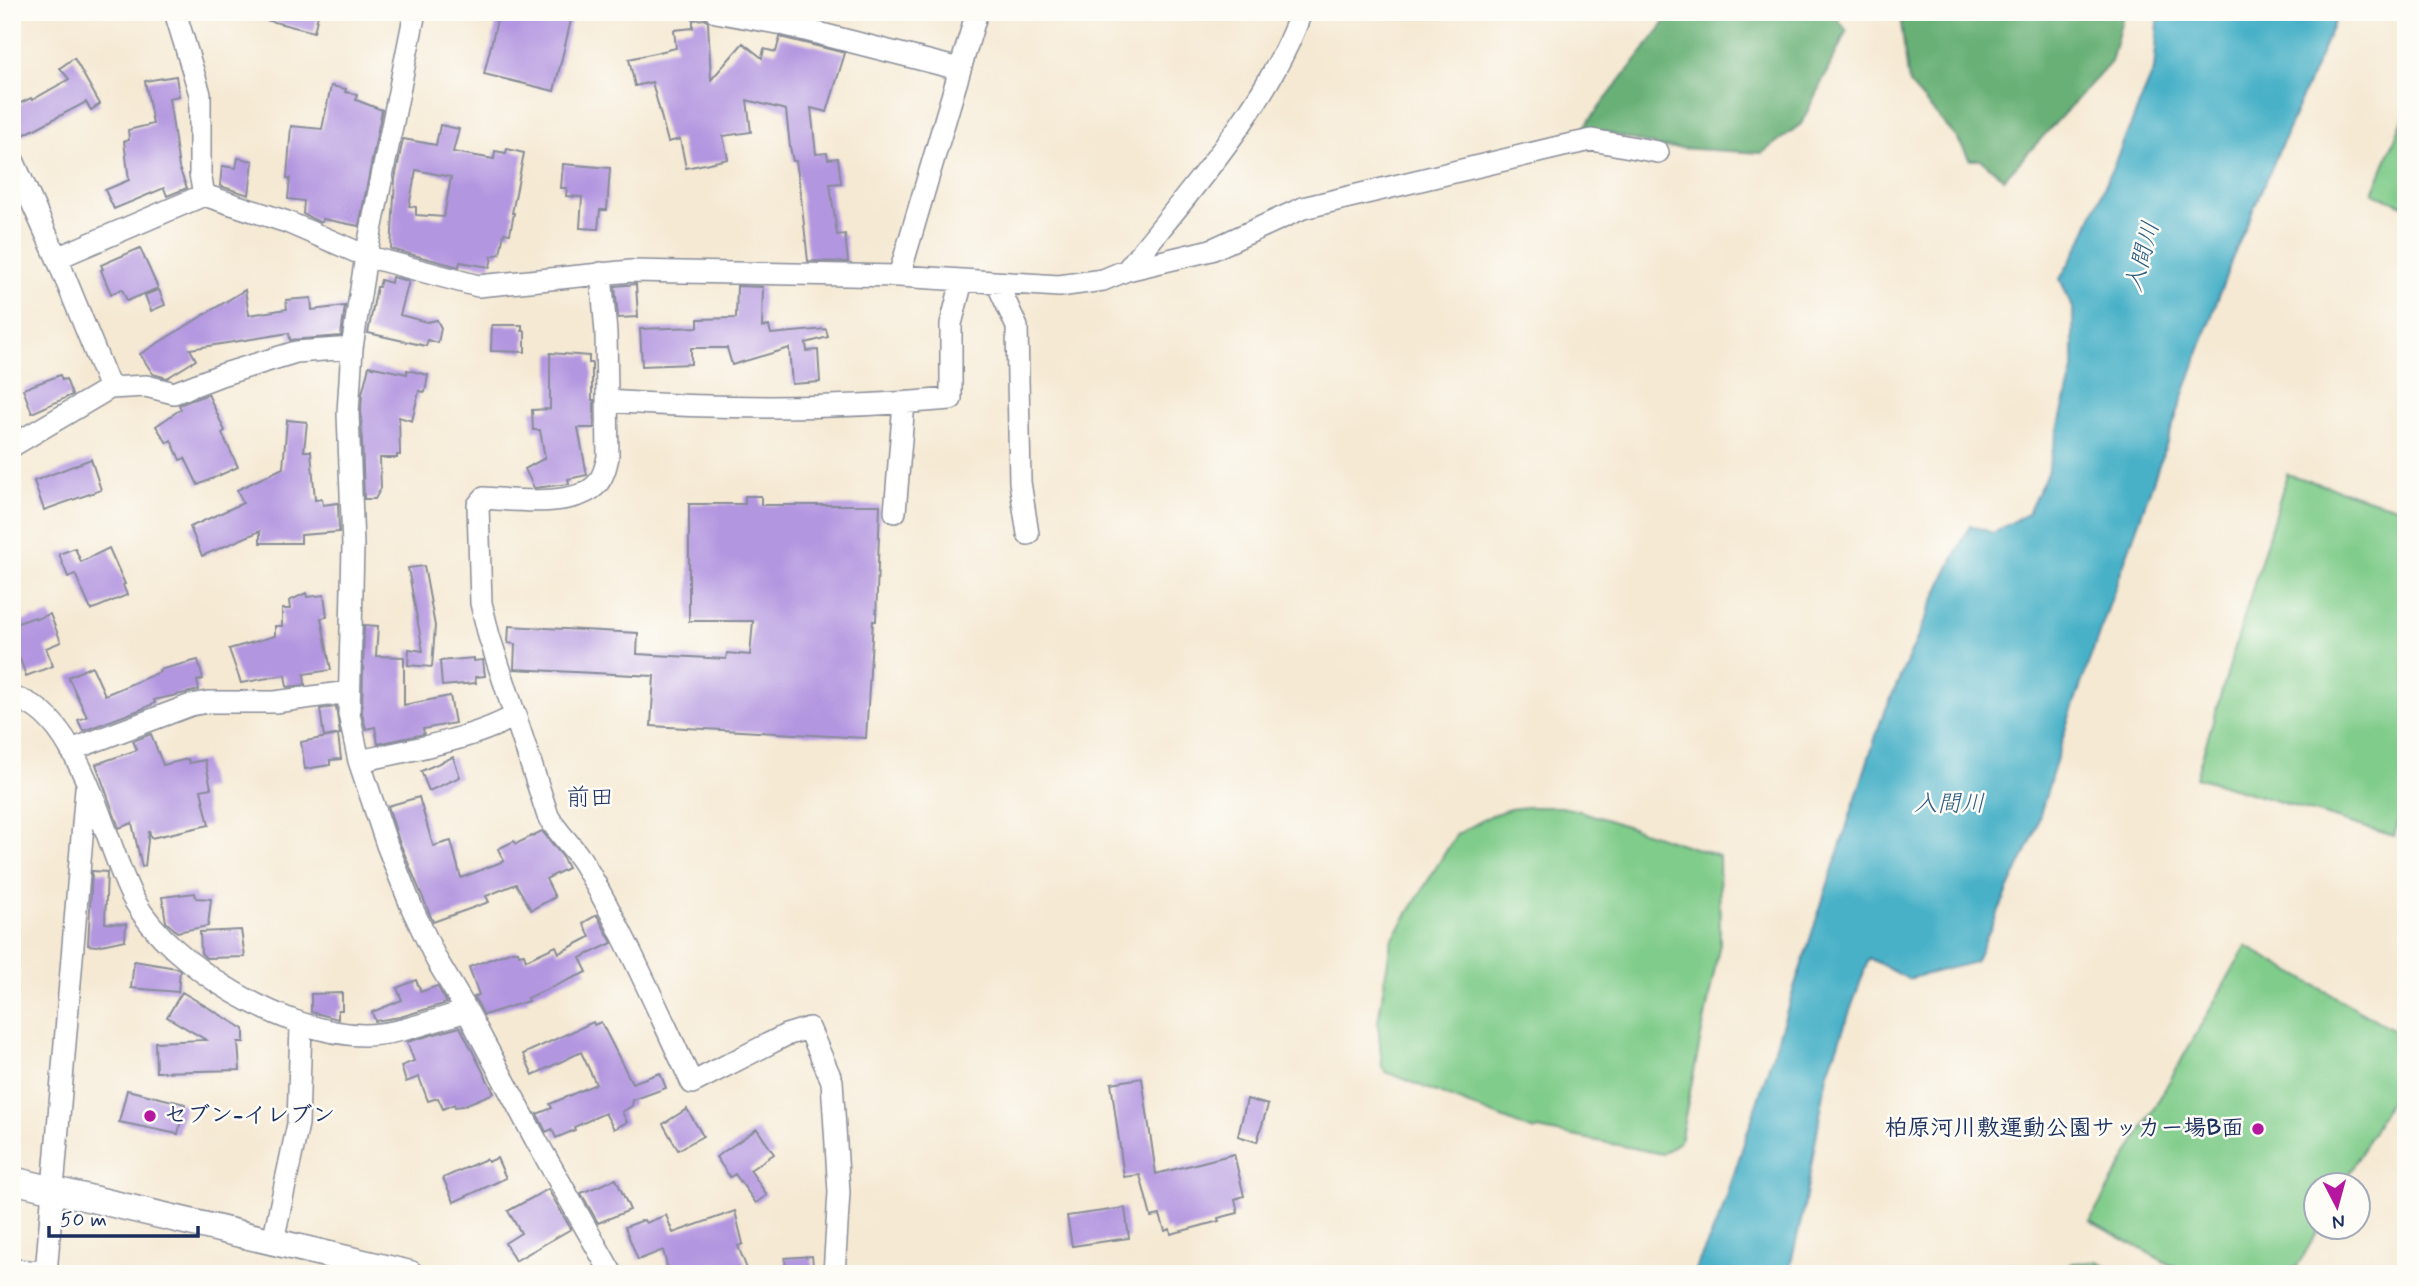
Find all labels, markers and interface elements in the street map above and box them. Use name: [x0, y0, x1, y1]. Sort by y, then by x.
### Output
water label: 入間川: [2119, 218, 2167, 296]
district label: 前田: [566, 783, 614, 814]
water label: 入間川: [1913, 789, 1985, 820]
place label: セブン-イレブン: [164, 1101, 335, 1131]
marker: セブン-イレブン: [142, 1108, 158, 1124]
place label: 柏原河川敷運動公園サッカー場B面: [1884, 1114, 2244, 1144]
marker: 柏原河川敷運動公園サッカー場B面: [2250, 1121, 2266, 1137]
north arrow: [2302, 1170, 2372, 1240]
scale bar: [49, 1195, 198, 1239]
text: 50 m: [60, 1206, 107, 1234]
text: N: [2331, 1208, 2346, 1235]

